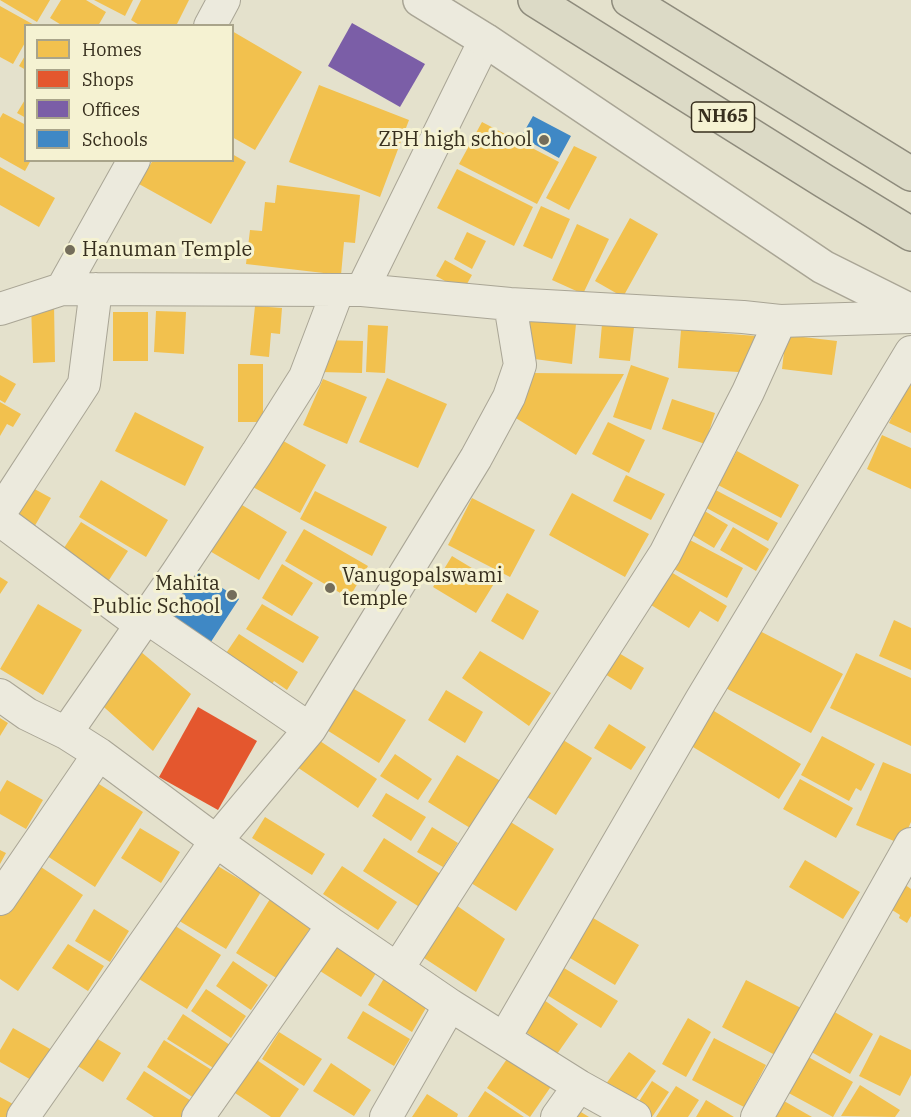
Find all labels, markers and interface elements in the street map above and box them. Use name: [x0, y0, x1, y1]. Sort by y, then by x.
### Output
legend: [24, 24, 234, 162]
text: Homes: [82, 38, 142, 61]
text: Shops: [82, 68, 134, 91]
text: Offices: [82, 98, 140, 121]
road number: NH65: [692, 102, 754, 132]
text: Schools: [82, 128, 148, 151]
place label: ZPH high school: [378, 128, 532, 152]
marker: ZPH high school: [537, 133, 551, 147]
place label: Hanuman Temple: [82, 238, 252, 262]
marker: Hanuman Temple: [63, 243, 77, 257]
place label: Vanugopalswami temple: [342, 564, 503, 611]
place label: Mahita Public School: [93, 572, 220, 619]
marker: Vanugopalswami temple: [323, 581, 337, 595]
marker: Mahita Public School: [225, 588, 239, 602]

